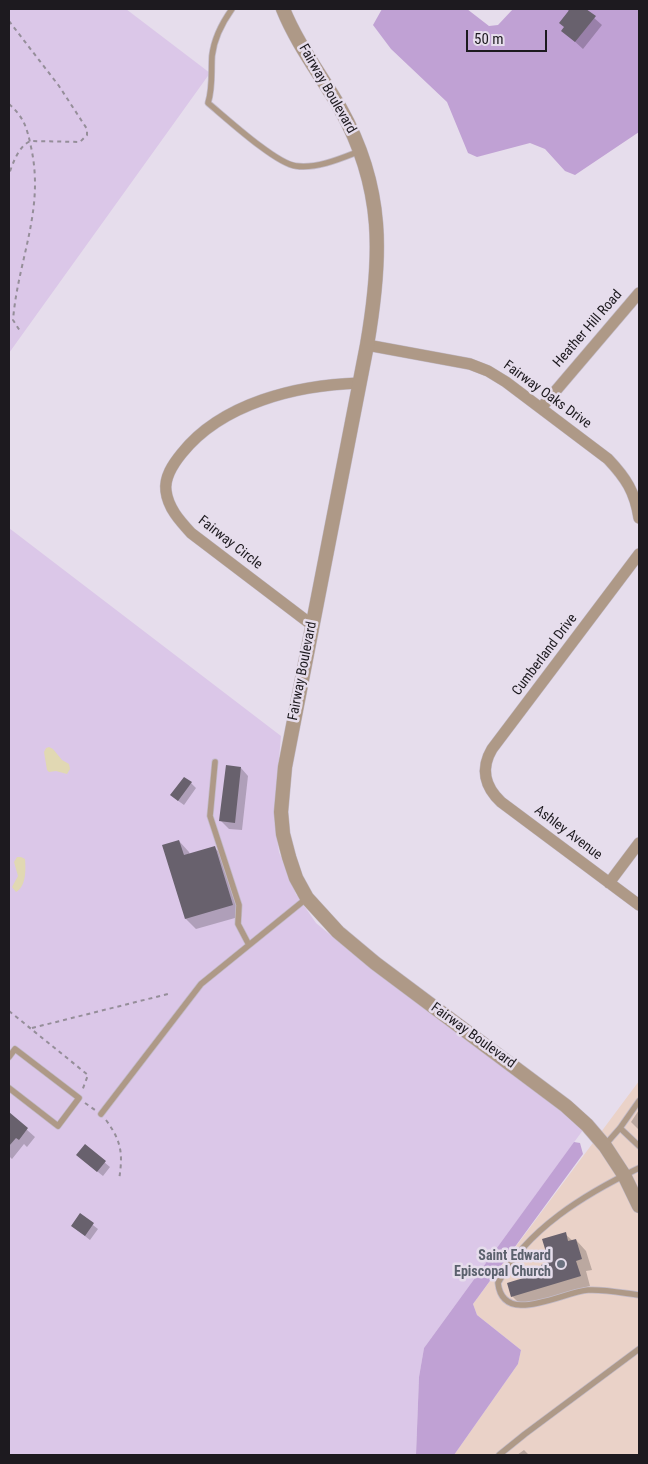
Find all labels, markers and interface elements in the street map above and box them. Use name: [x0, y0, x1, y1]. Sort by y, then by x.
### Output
scale bar: [468, 20, 549, 52]
text: 50 m: [474, 30, 504, 48]
street label: Fairway Boulevard: [295, 41, 359, 137]
street label: Heather Hill Road: [550, 287, 626, 371]
street label: Fairway Oaks Drive: [500, 357, 594, 433]
street label: Fairway Circle: [194, 513, 266, 573]
street label: Cumberland Drive: [509, 611, 581, 699]
street label: Fairway Boulevard: [285, 620, 321, 722]
street label: Ashley Avenue: [531, 802, 605, 864]
street label: Fairway Boulevard: [427, 1000, 519, 1072]
place label: Saint Edward Episcopal Church: [454, 1248, 551, 1280]
marker: Saint Edward Episcopal Church: [555, 1258, 567, 1270]

